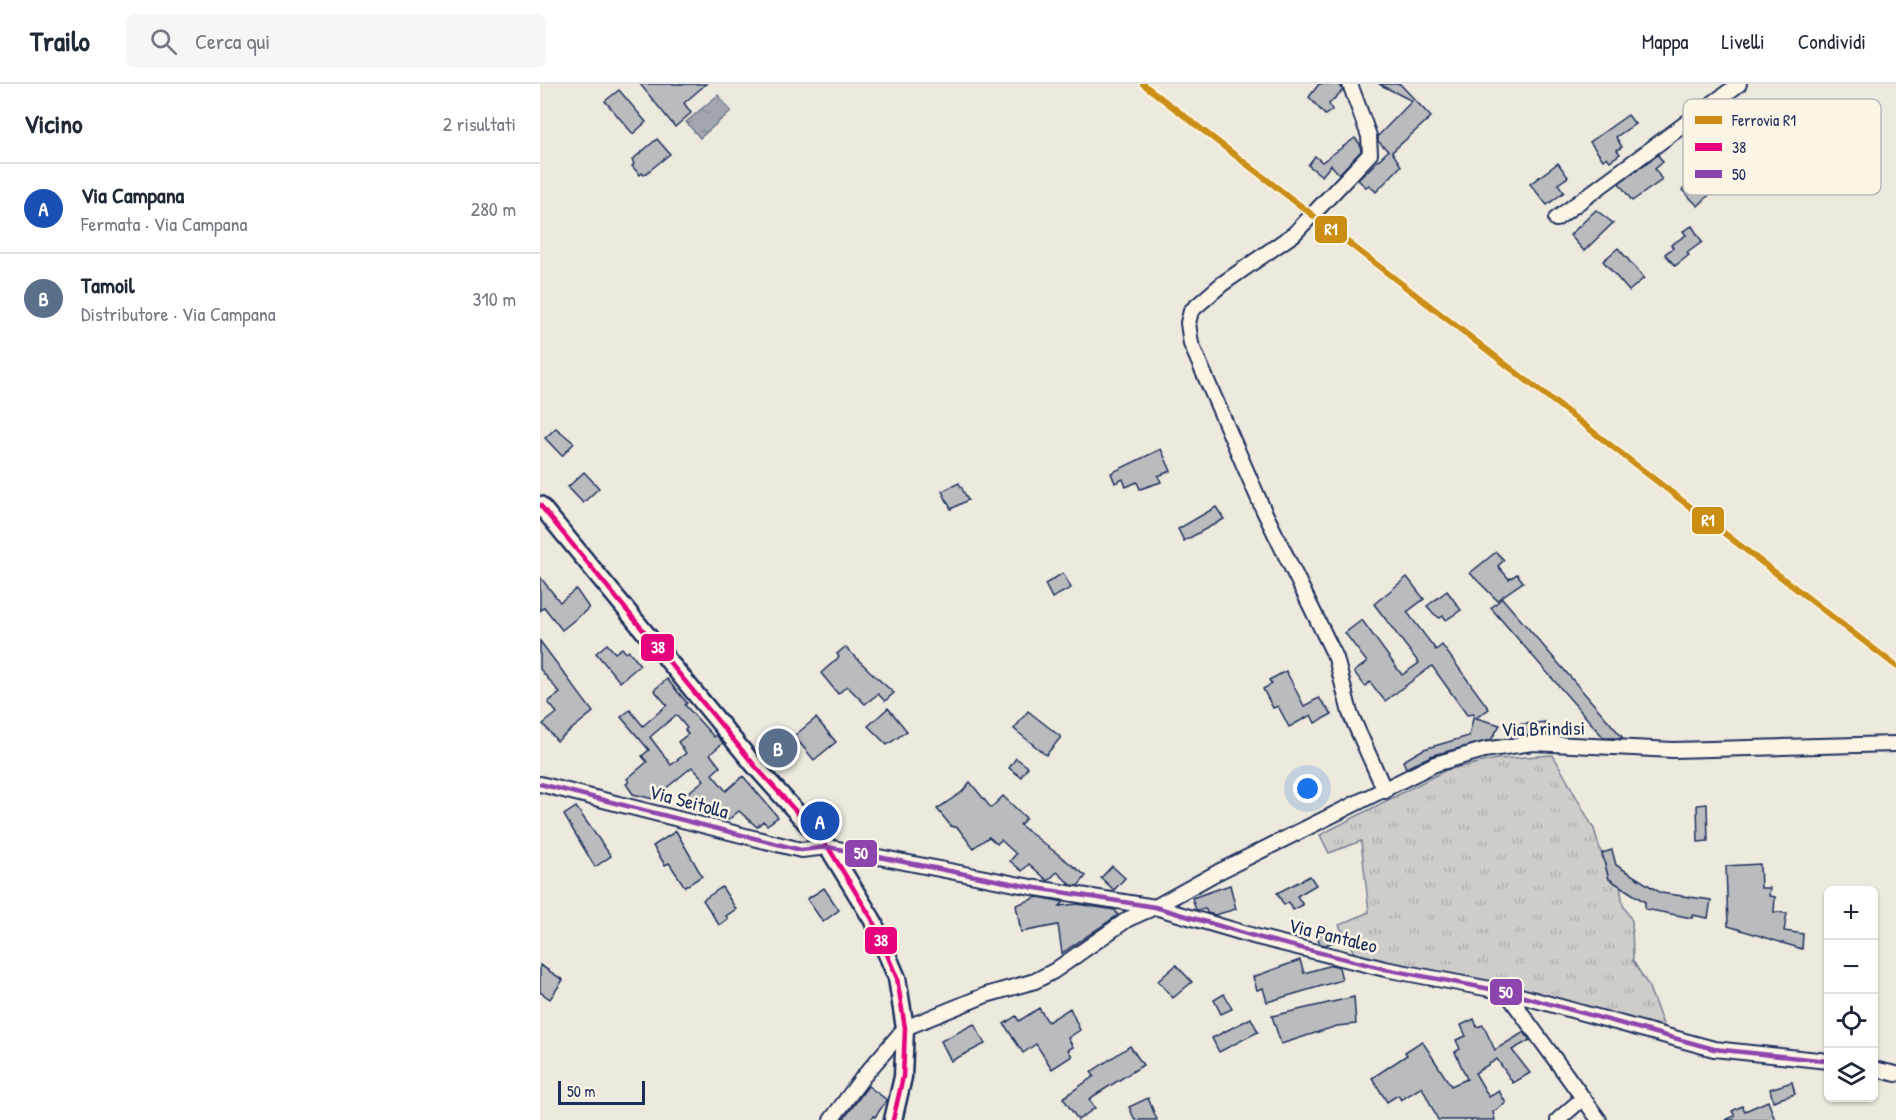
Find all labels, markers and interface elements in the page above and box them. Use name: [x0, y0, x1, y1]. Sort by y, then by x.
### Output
search box: [126, 14, 546, 68]
text: Trailo: [30, 22, 90, 60]
icon: search: [147, 25, 180, 58]
text: Cerca qui: [195, 26, 270, 56]
text: Mappa: [1642, 27, 1689, 56]
text: Livelli: [1722, 27, 1765, 56]
text: Condividi: [1798, 27, 1866, 56]
legend: [1683, 99, 1881, 195]
text: Vicino: [24, 106, 83, 141]
text: Ferrovia R1: [1731, 109, 1796, 131]
text: 2 risultati: [443, 110, 516, 137]
text: 38: [1732, 136, 1746, 158]
text: 50: [1732, 163, 1746, 185]
text: Via Campana: [81, 180, 184, 210]
text: A: [39, 195, 48, 222]
text: 280 m: [471, 195, 516, 222]
text: Fermata · Via Campana: [81, 210, 247, 237]
line badge: R1: [1314, 215, 1348, 244]
text: R1: [1324, 218, 1338, 240]
text: Tamoil: [81, 270, 135, 300]
text: B: [38, 285, 49, 312]
text: 310 m: [473, 285, 516, 312]
text: Distributore · Via Campana: [81, 300, 276, 327]
line badge: R1: [1691, 506, 1725, 535]
text: R1: [1701, 509, 1715, 531]
line badge: 38: [640, 633, 675, 662]
text: 38: [651, 636, 665, 658]
street label: Via Brindisi: [1501, 714, 1585, 742]
pin: B: [758, 726, 798, 770]
your location: [1293, 774, 1322, 803]
street label: Via Seitolla: [646, 777, 732, 825]
pin: A: [800, 798, 840, 844]
line badge: 50: [844, 839, 878, 868]
text: 50: [854, 842, 868, 864]
map controls: [1824, 886, 1878, 1102]
button: +: [1824, 886, 1878, 940]
street label: Via Pantaleo: [1286, 911, 1380, 959]
line badge: 38: [864, 926, 898, 955]
text: 38: [874, 929, 888, 951]
button: −: [1824, 940, 1878, 994]
line badge: 50: [1489, 978, 1523, 1006]
text: 50: [1499, 981, 1513, 1003]
button: locate: [1824, 994, 1878, 1048]
button: layers: [1824, 1048, 1878, 1102]
scale bar: [558, 1078, 645, 1106]
text: 50 m: [567, 1080, 596, 1102]

